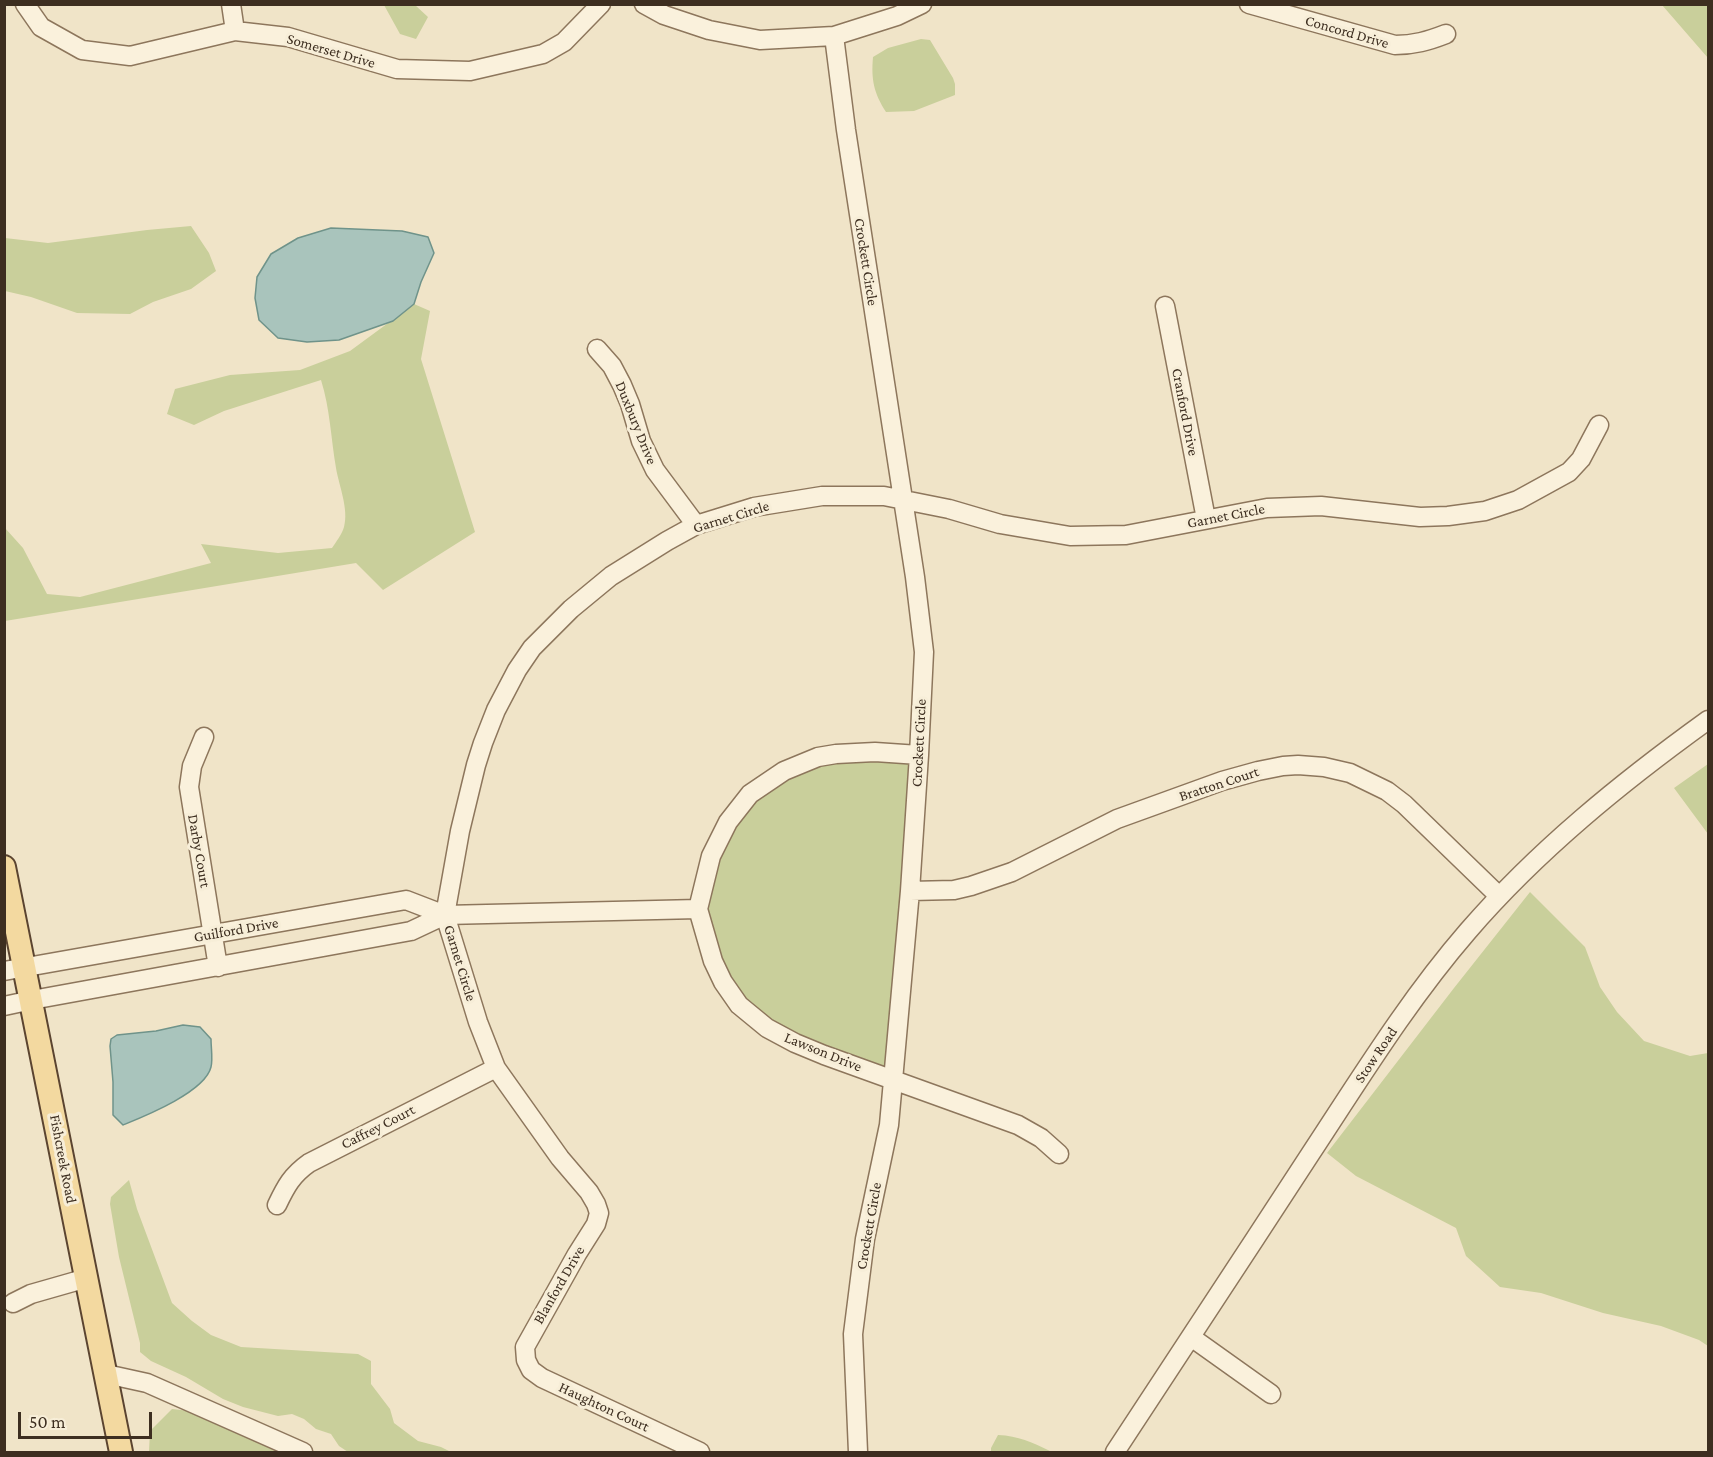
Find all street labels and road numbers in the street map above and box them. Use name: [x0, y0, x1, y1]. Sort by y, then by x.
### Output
street label: Concord Drive: [1303, 11, 1391, 53]
street label: Somerset Drive: [285, 30, 377, 72]
street label: Crockett Circle: [850, 217, 882, 307]
street label: Cranford Drive: [1168, 367, 1202, 457]
street label: Duxbury Drive: [611, 379, 661, 467]
street label: Garnet Circle: [691, 497, 771, 537]
street label: Garnet Circle: [1186, 500, 1266, 532]
street label: Crockett Circle: [908, 698, 930, 788]
street label: Bratton Court: [1177, 763, 1261, 805]
street label: Darby Court: [184, 813, 214, 889]
street label: Guilford Drive: [192, 914, 280, 946]
street label: Garnet Circle: [440, 923, 480, 1003]
street label: Stow Road: [1351, 1024, 1401, 1086]
street label: Lawson Drive: [782, 1028, 864, 1076]
street label: Caffrey Court: [338, 1101, 418, 1153]
street label: Fishcreek Road: [46, 1113, 80, 1205]
street label: Crockett Circle: [852, 1181, 886, 1271]
street label: Blanford Drive: [529, 1243, 589, 1327]
street label: Haughton Court: [556, 1378, 652, 1436]

